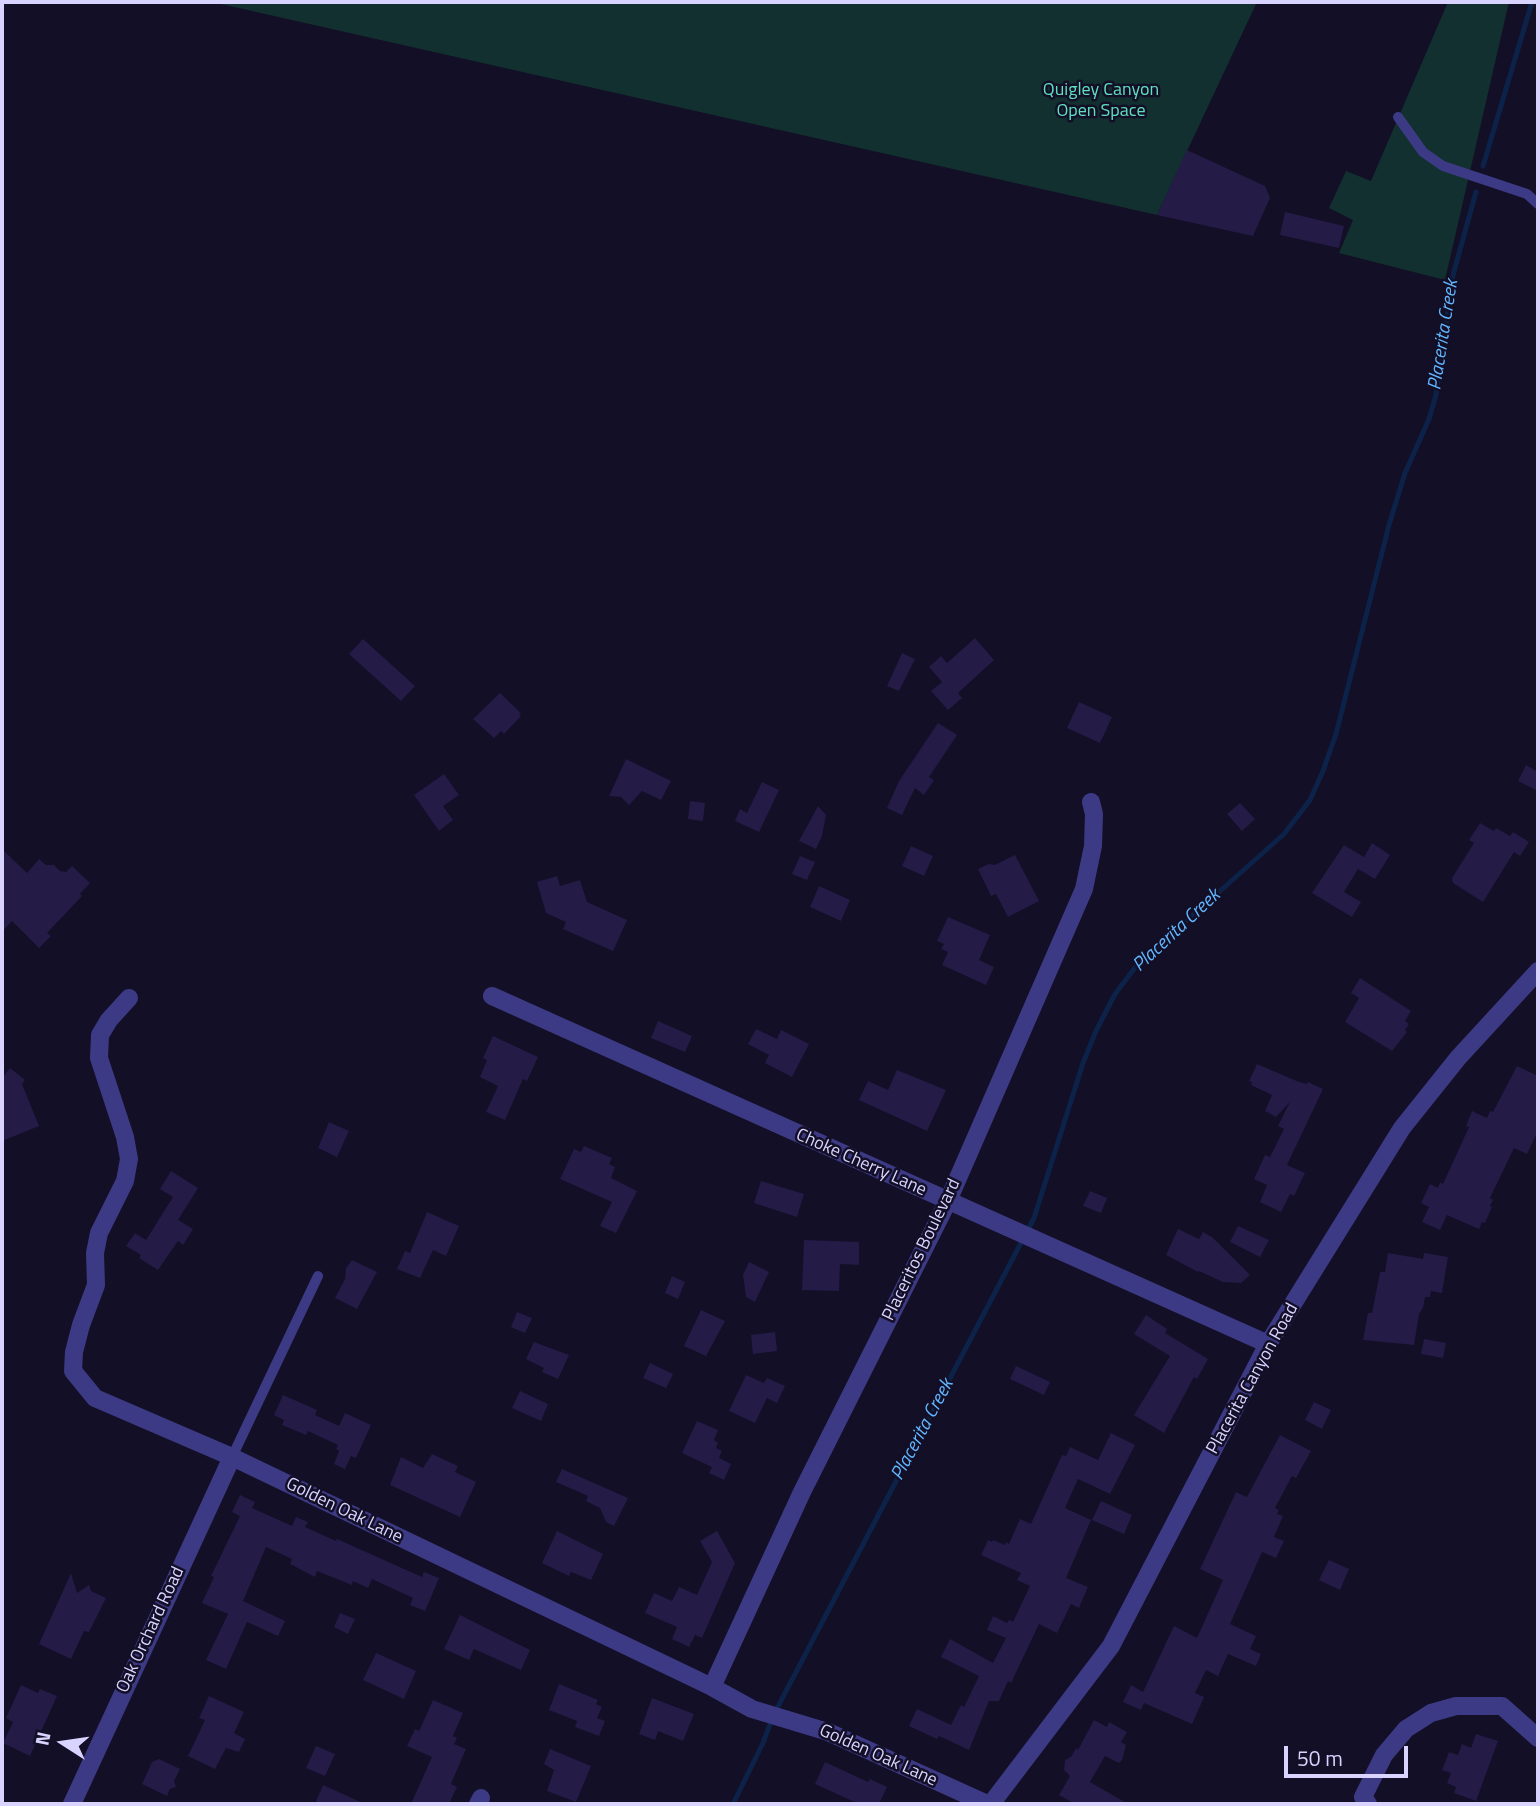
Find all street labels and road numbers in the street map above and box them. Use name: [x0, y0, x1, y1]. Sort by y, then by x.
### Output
street label: Choke Cherry Lane: [792, 1125, 930, 1201]
street label: Placeritos Boulevard: [878, 1175, 966, 1325]
street label: Placerita Canyon Road: [1203, 1300, 1303, 1458]
street label: Golden Oak Lane: [282, 1473, 406, 1549]
street label: Oak Orchard Road: [112, 1564, 190, 1696]
street label: Golden Oak Lane: [816, 1720, 940, 1792]

